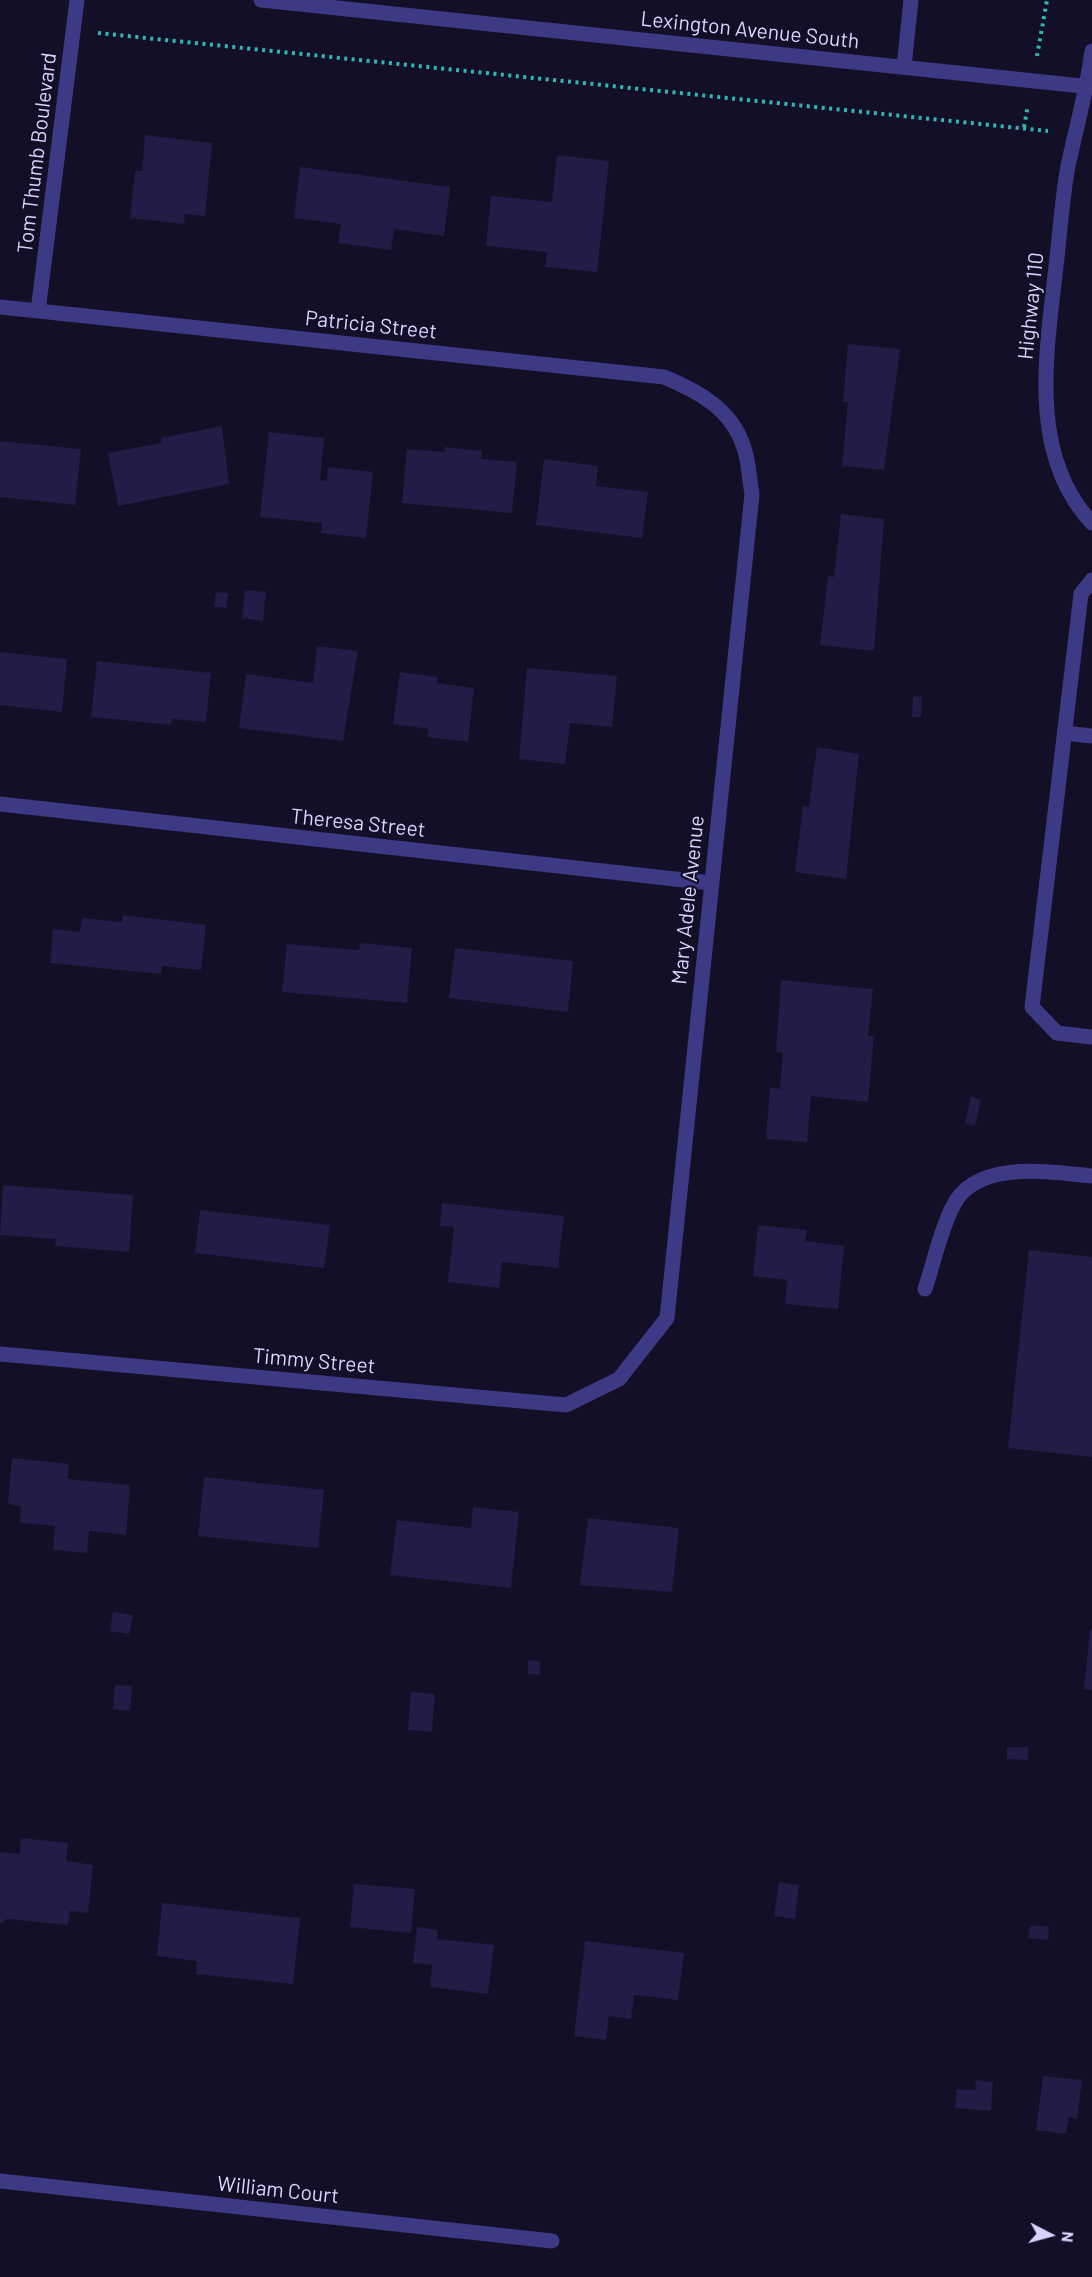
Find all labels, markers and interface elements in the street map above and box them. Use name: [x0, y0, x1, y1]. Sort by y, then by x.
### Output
street label: Lexington Avenue South: [639, 6, 861, 54]
street label: Tom Thumb Boulevard: [12, 51, 62, 255]
street label: Highway 110: [1013, 251, 1049, 361]
street label: Patricia Street: [304, 306, 438, 344]
street label: Theresa Street: [289, 803, 427, 843]
street label: Mary Adele Avenue: [667, 814, 709, 986]
street label: Timmy Street: [252, 1343, 376, 1379]
street label: William Court: [216, 2171, 340, 2209]
north arrow: [1020, 2205, 1080, 2265]
text: N: [1058, 2231, 1078, 2243]

